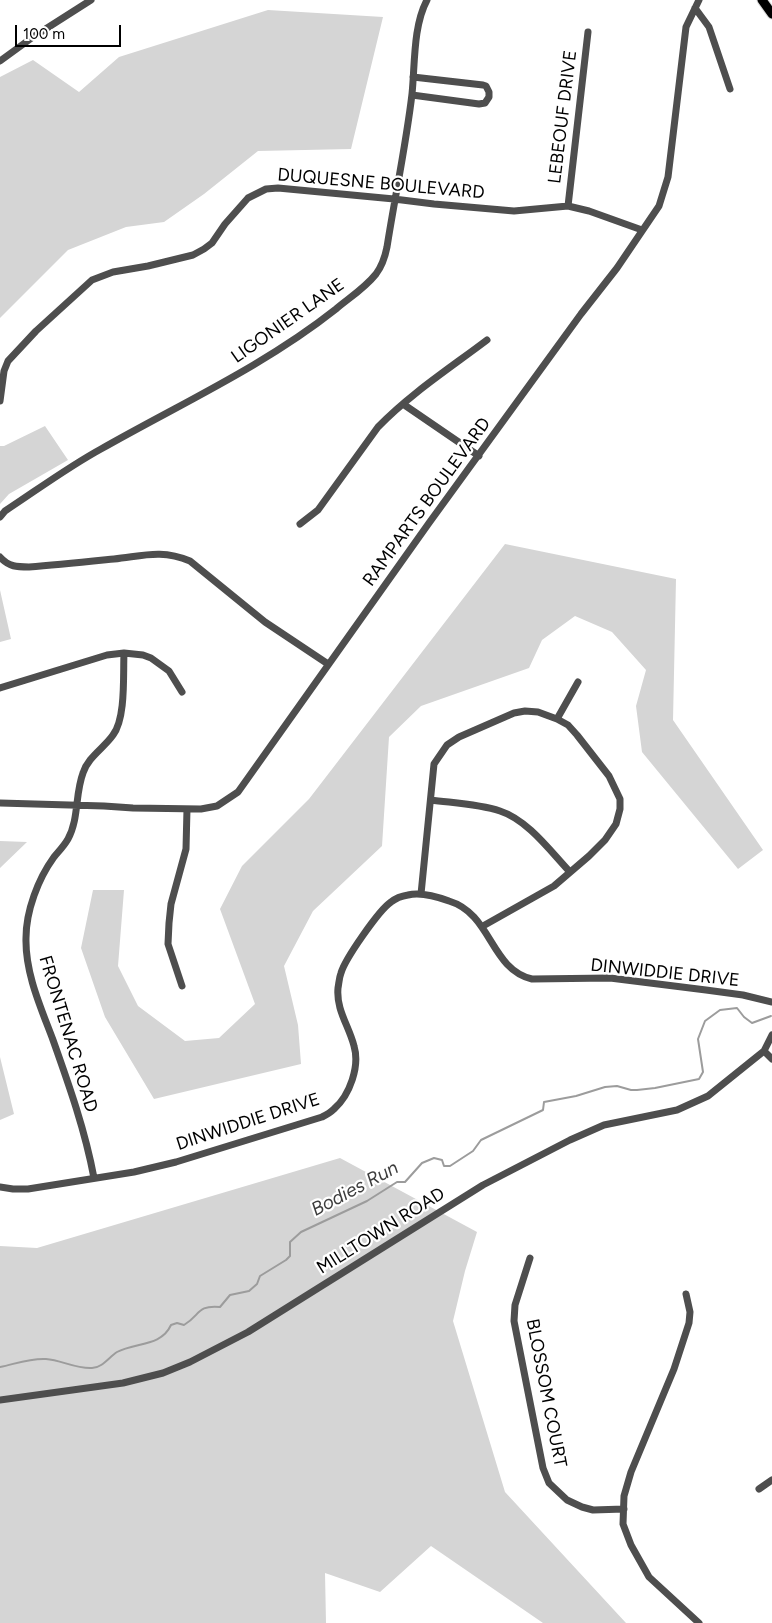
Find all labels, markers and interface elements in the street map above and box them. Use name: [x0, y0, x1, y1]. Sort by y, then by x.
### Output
scale bar: [18, 15, 124, 47]
text: 100 m: [23, 25, 65, 43]
street label: LEBEOUF DRIVE: [544, 49, 582, 185]
street label: DUQUESNE BOULEVARD: [277, 164, 485, 204]
street label: LIGONIER LANE: [227, 274, 349, 368]
street label: RAMPARTS BOULEVARD: [359, 413, 495, 591]
street label: FRONTENAC ROAD: [34, 953, 102, 1115]
street label: DINWIDDIE DRIVE: [589, 954, 741, 992]
street label: DINWIDDIE DRIVE: [173, 1089, 323, 1155]
water label: Bodies Run: [308, 1157, 402, 1221]
street label: MILLTOWN ROAD: [313, 1183, 449, 1279]
street label: BLOSSOM COURT: [521, 1317, 571, 1469]

